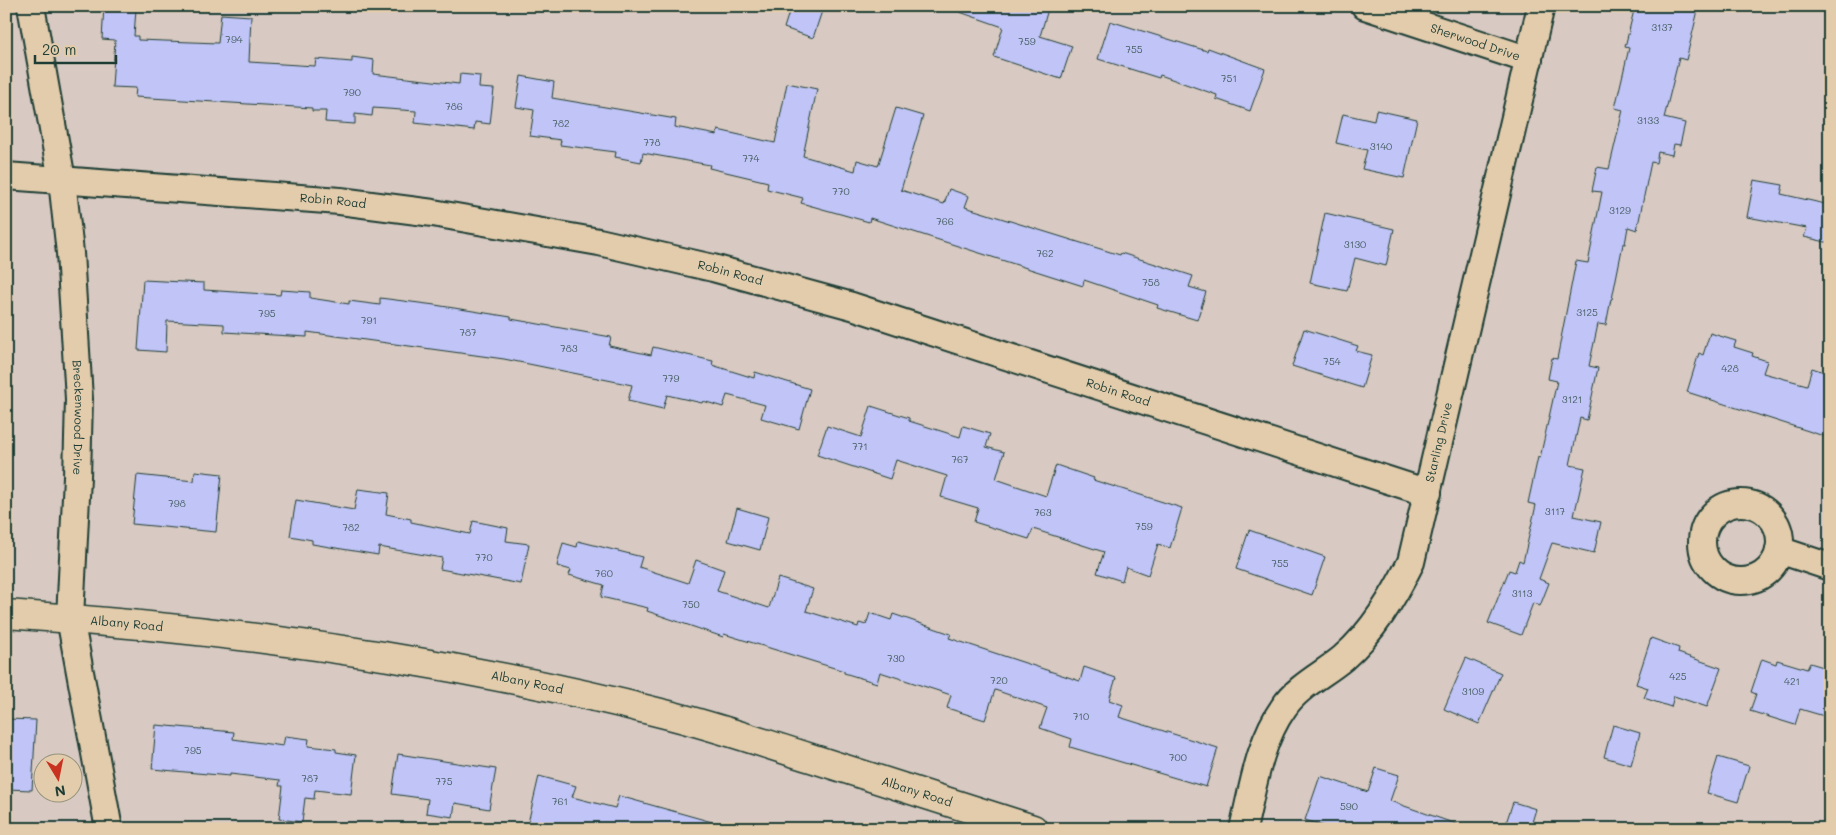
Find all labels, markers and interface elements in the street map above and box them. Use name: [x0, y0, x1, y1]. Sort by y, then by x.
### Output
street label: Sherwood Drive: [1428, 19, 1523, 64]
house number: 3137: [1651, 20, 1673, 34]
scale bar: [35, 32, 116, 64]
house number: 794: [225, 32, 243, 46]
house number: 759: [1018, 34, 1036, 48]
text: 20 m: [42, 39, 76, 59]
house number: 755: [1125, 42, 1143, 56]
house number: 751: [1221, 71, 1237, 85]
house number: 790: [343, 85, 361, 99]
house number: 786: [445, 99, 463, 113]
house number: 3133: [1637, 113, 1659, 127]
house number: 782: [552, 116, 570, 130]
house number: 778: [643, 135, 661, 149]
house number: 3140: [1370, 139, 1392, 153]
house number: 774: [743, 151, 760, 165]
house number: 770: [832, 184, 850, 198]
street label: Robin Road: [299, 189, 368, 211]
house number: 3129: [1609, 203, 1631, 217]
house number: 766: [936, 214, 954, 228]
house number: 3130: [1344, 237, 1366, 251]
house number: 762: [1036, 246, 1054, 260]
street label: Robin Road: [696, 256, 765, 288]
house number: 758: [1142, 275, 1160, 289]
house number: 3125: [1576, 305, 1598, 319]
house number: 795: [258, 306, 276, 320]
house number: 791: [361, 313, 377, 327]
house number: 787: [459, 325, 477, 339]
house number: 783: [560, 341, 578, 355]
house number: 754: [1323, 354, 1341, 368]
street label: Breckenwood Drive: [70, 359, 88, 475]
house number: 428: [1721, 361, 1739, 375]
house number: 779: [662, 371, 680, 385]
street label: Robin Road: [1084, 374, 1153, 409]
house number: 3121: [1562, 392, 1582, 406]
street label: Starling Drive: [1421, 401, 1455, 484]
house number: 771: [852, 439, 868, 453]
house number: 767: [951, 452, 969, 466]
house number: 798: [168, 496, 186, 510]
house number: 3117: [1545, 504, 1566, 518]
house number: 763: [1034, 505, 1052, 519]
house number: 759: [1135, 519, 1153, 533]
house number: 782: [342, 520, 360, 534]
house number: 770: [475, 550, 493, 564]
house number: 755: [1271, 556, 1289, 570]
house number: 760: [595, 566, 613, 580]
house number: 3113: [1512, 586, 1532, 600]
house number: 750: [682, 597, 700, 611]
street label: Albany Road: [90, 611, 164, 634]
house number: 730: [887, 651, 905, 665]
street label: Albany Road: [490, 666, 565, 697]
house number: 425: [1669, 669, 1687, 683]
house number: 720: [990, 673, 1008, 687]
house number: 421: [1784, 674, 1800, 688]
house number: 3109: [1462, 684, 1484, 698]
house number: 710: [1073, 709, 1089, 723]
house number: 795: [184, 743, 202, 757]
house number: 700: [1169, 750, 1187, 764]
north arrow: [32, 752, 82, 802]
house number: 787: [301, 771, 319, 785]
street label: Albany Road: [880, 772, 955, 810]
house number: 775: [436, 774, 453, 788]
text: N: [53, 781, 67, 802]
house number: 761: [552, 794, 568, 808]
house number: 590: [1340, 799, 1358, 813]

